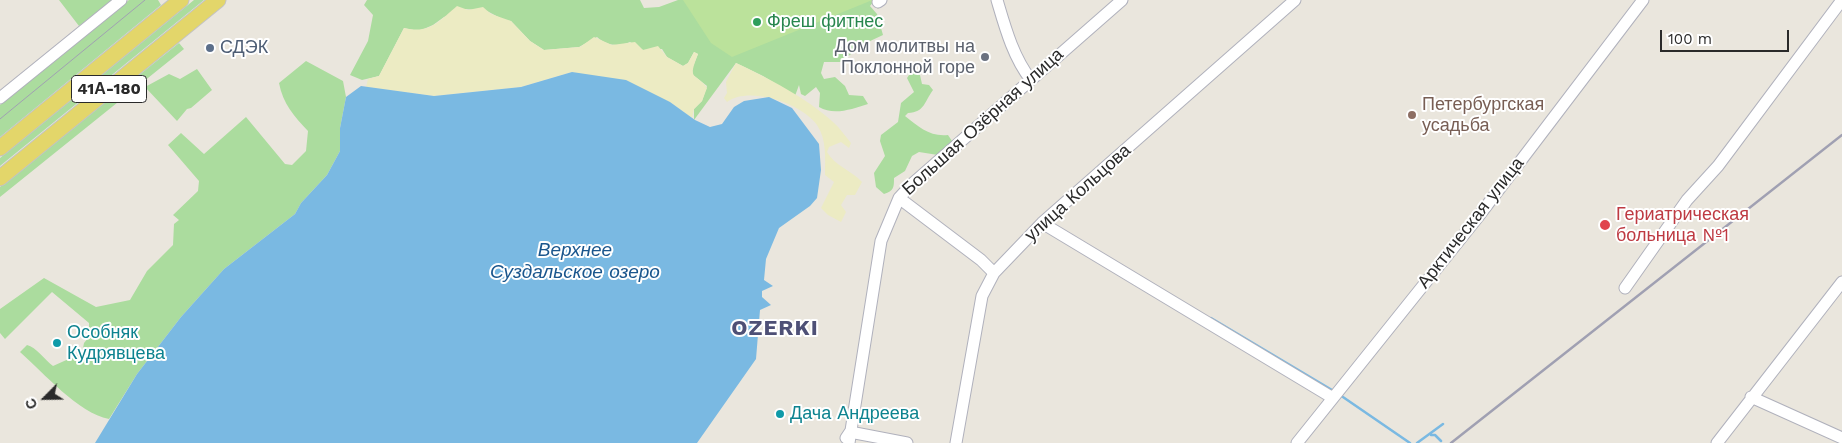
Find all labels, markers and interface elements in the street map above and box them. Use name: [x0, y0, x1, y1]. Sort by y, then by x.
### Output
place label: Фреш фитнес: [767, 11, 883, 33]
marker: Фреш фитнес: [751, 16, 763, 28]
scale bar: [1662, 20, 1791, 52]
text: 100 m: [1668, 30, 1712, 48]
place label: Дом молитвы на Поклонной горе: [835, 36, 975, 78]
place label: СДЭК: [220, 37, 268, 59]
marker: СДЭК: [204, 42, 216, 54]
street label: Большая Озёрная улица: [898, 44, 1068, 200]
marker: Дом молитвы на Поклонной горе: [979, 51, 991, 63]
road number: 41А-180: [72, 76, 146, 102]
place label: Петербургская усадьба: [1422, 94, 1544, 136]
marker: Петербургская усадьба: [1406, 109, 1418, 121]
street label: улица Кольцова: [1021, 140, 1135, 246]
street label: Арктическая улица: [1413, 153, 1529, 293]
place label: Гериатрическая больница №1: [1616, 204, 1749, 246]
marker: Гериатрическая больница №1: [1598, 218, 1612, 232]
water label: Верхнее Суздальское озеро: [490, 239, 660, 283]
district label: OZERKI: [731, 316, 819, 342]
place label: Особняк Кудрявцева: [67, 322, 165, 364]
marker: Особняк Кудрявцева: [51, 337, 63, 349]
north arrow: [20, 373, 70, 423]
text: С: [22, 396, 41, 412]
place label: Дача Андреева: [790, 403, 919, 425]
marker: Дача Андреева: [774, 408, 786, 420]

